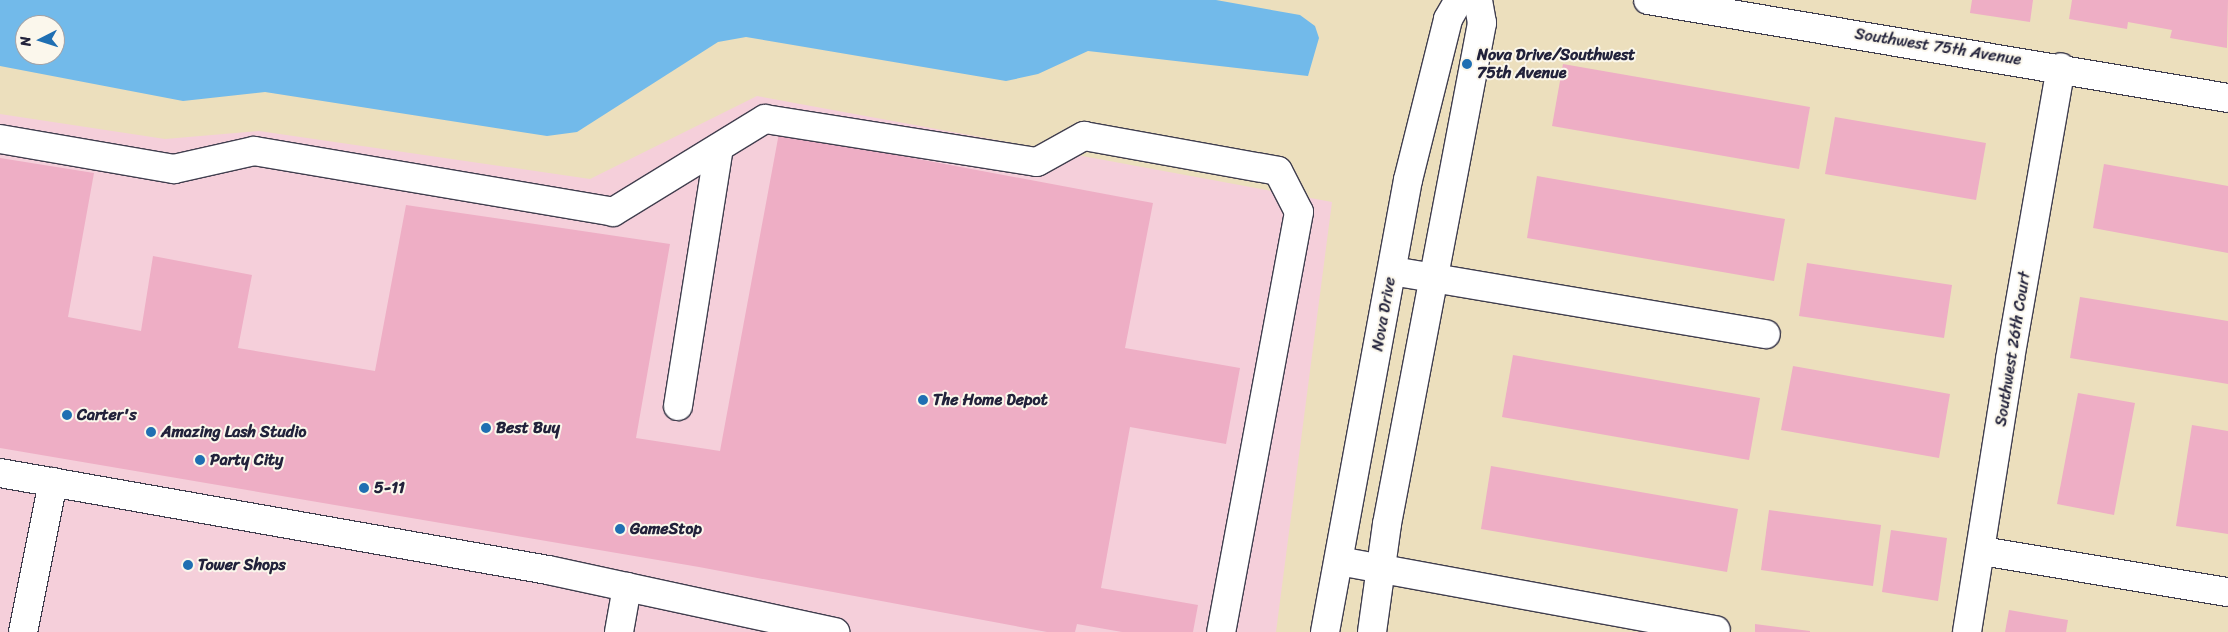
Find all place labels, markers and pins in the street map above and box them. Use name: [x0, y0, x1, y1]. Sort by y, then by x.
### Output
place label: Nova Drive/Southwest 75th Avenue: [1477, 45, 1635, 83]
marker: Nova Drive/Southwest 75th Avenue: [1461, 58, 1473, 70]
place label: The Home Depot: [933, 390, 1048, 410]
marker: The Home Depot: [917, 394, 929, 406]
place label: Carter's: [77, 405, 137, 425]
marker: Carter's: [61, 409, 73, 421]
place label: Best Buy: [496, 418, 560, 438]
place label: Amazing Lash Studio: [161, 422, 306, 442]
marker: Best Buy: [480, 422, 492, 434]
marker: Amazing Lash Studio: [145, 426, 157, 438]
place label: Party City: [210, 450, 283, 470]
marker: Party City: [194, 454, 206, 466]
place label: 5-11: [374, 478, 405, 498]
marker: 5-11: [358, 482, 370, 494]
place label: GameStop: [630, 519, 702, 539]
marker: GameStop: [614, 523, 626, 535]
place label: Tower Shops: [198, 555, 285, 575]
marker: Tower Shops: [182, 559, 194, 571]

